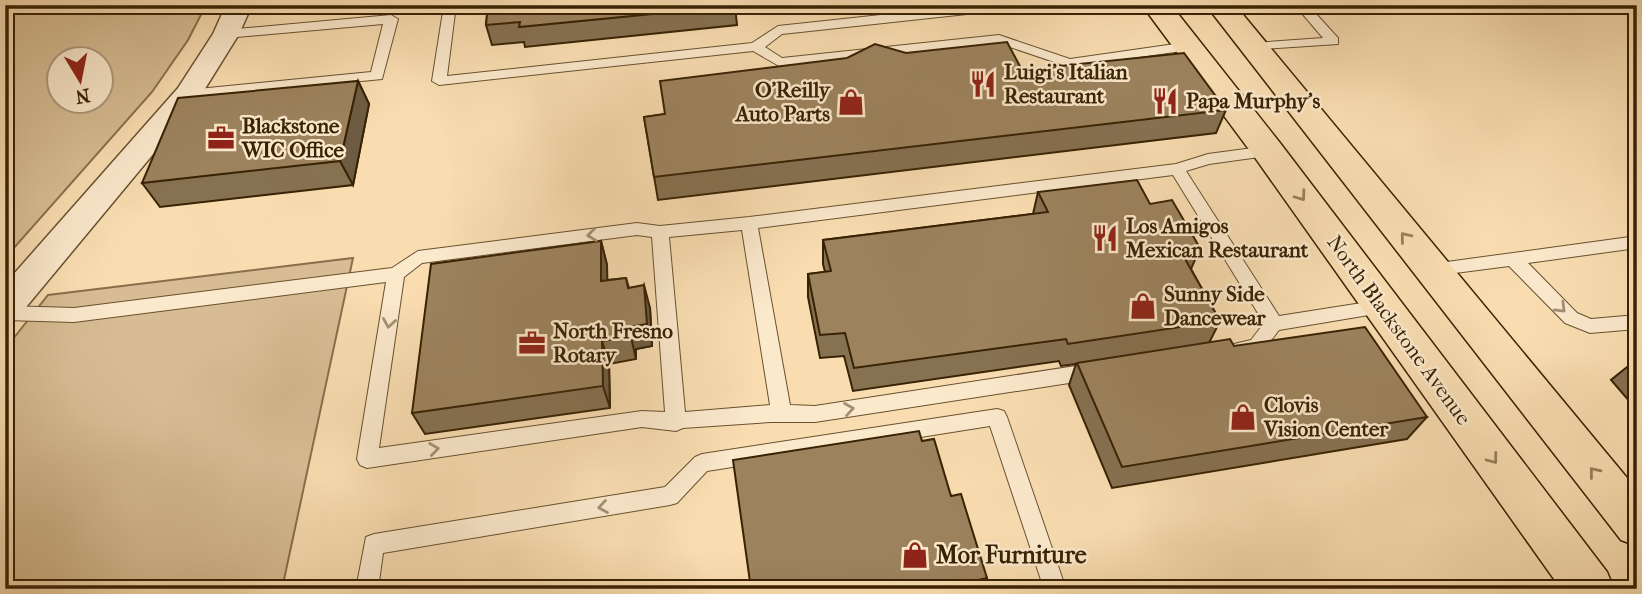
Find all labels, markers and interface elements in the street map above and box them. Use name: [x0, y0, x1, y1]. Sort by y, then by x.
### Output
north arrow: [46, 46, 116, 116]
place label: Luigi's Italian Restaurant: [1004, 60, 1129, 108]
restaurant icon: Luigi's Italian Restaurant: [968, 69, 998, 99]
place label: O'Reilly Auto Parts: [734, 78, 832, 126]
text: N: [73, 84, 92, 108]
restaurant icon: Papa Murphy's: [1150, 86, 1180, 116]
shop icon: O'Reilly Auto Parts: [836, 87, 866, 117]
place label: Papa Murphy's: [1186, 89, 1320, 113]
place label: Blackstone WIC Office: [241, 114, 344, 162]
office icon: Blackstone WIC Office: [206, 123, 236, 153]
one-way arrow: [1293, 188, 1305, 201]
place label: Los Amigos Mexican Restaurant: [1125, 214, 1309, 262]
restaurant icon: Los Amigos Mexican Restaurant: [1090, 223, 1120, 253]
one-way arrow: [586, 228, 598, 243]
street label: North Blackstone Avenue: [1322, 231, 1476, 429]
one-way arrow: [1401, 233, 1414, 245]
place label: Sunny Side Dancewear: [1164, 282, 1267, 330]
shop icon: Sunny Side Dancewear: [1128, 291, 1158, 321]
one-way arrow: [1553, 299, 1566, 312]
one-way arrow: [382, 317, 397, 329]
place label: North Fresno Rotary: [553, 319, 673, 367]
office icon: North Fresno Rotary: [517, 328, 547, 358]
place label: Clovis Vision Center: [1263, 393, 1389, 441]
one-way arrow: [843, 402, 855, 417]
shop icon: Clovis Vision Center: [1228, 402, 1258, 432]
one-way arrow: [429, 442, 440, 457]
one-way arrow: [1485, 451, 1498, 464]
one-way arrow: [1590, 467, 1602, 480]
one-way arrow: [597, 499, 609, 514]
shop icon: Mor Furniture: [900, 540, 930, 570]
place label: Mor Furniture: [936, 541, 1087, 569]

